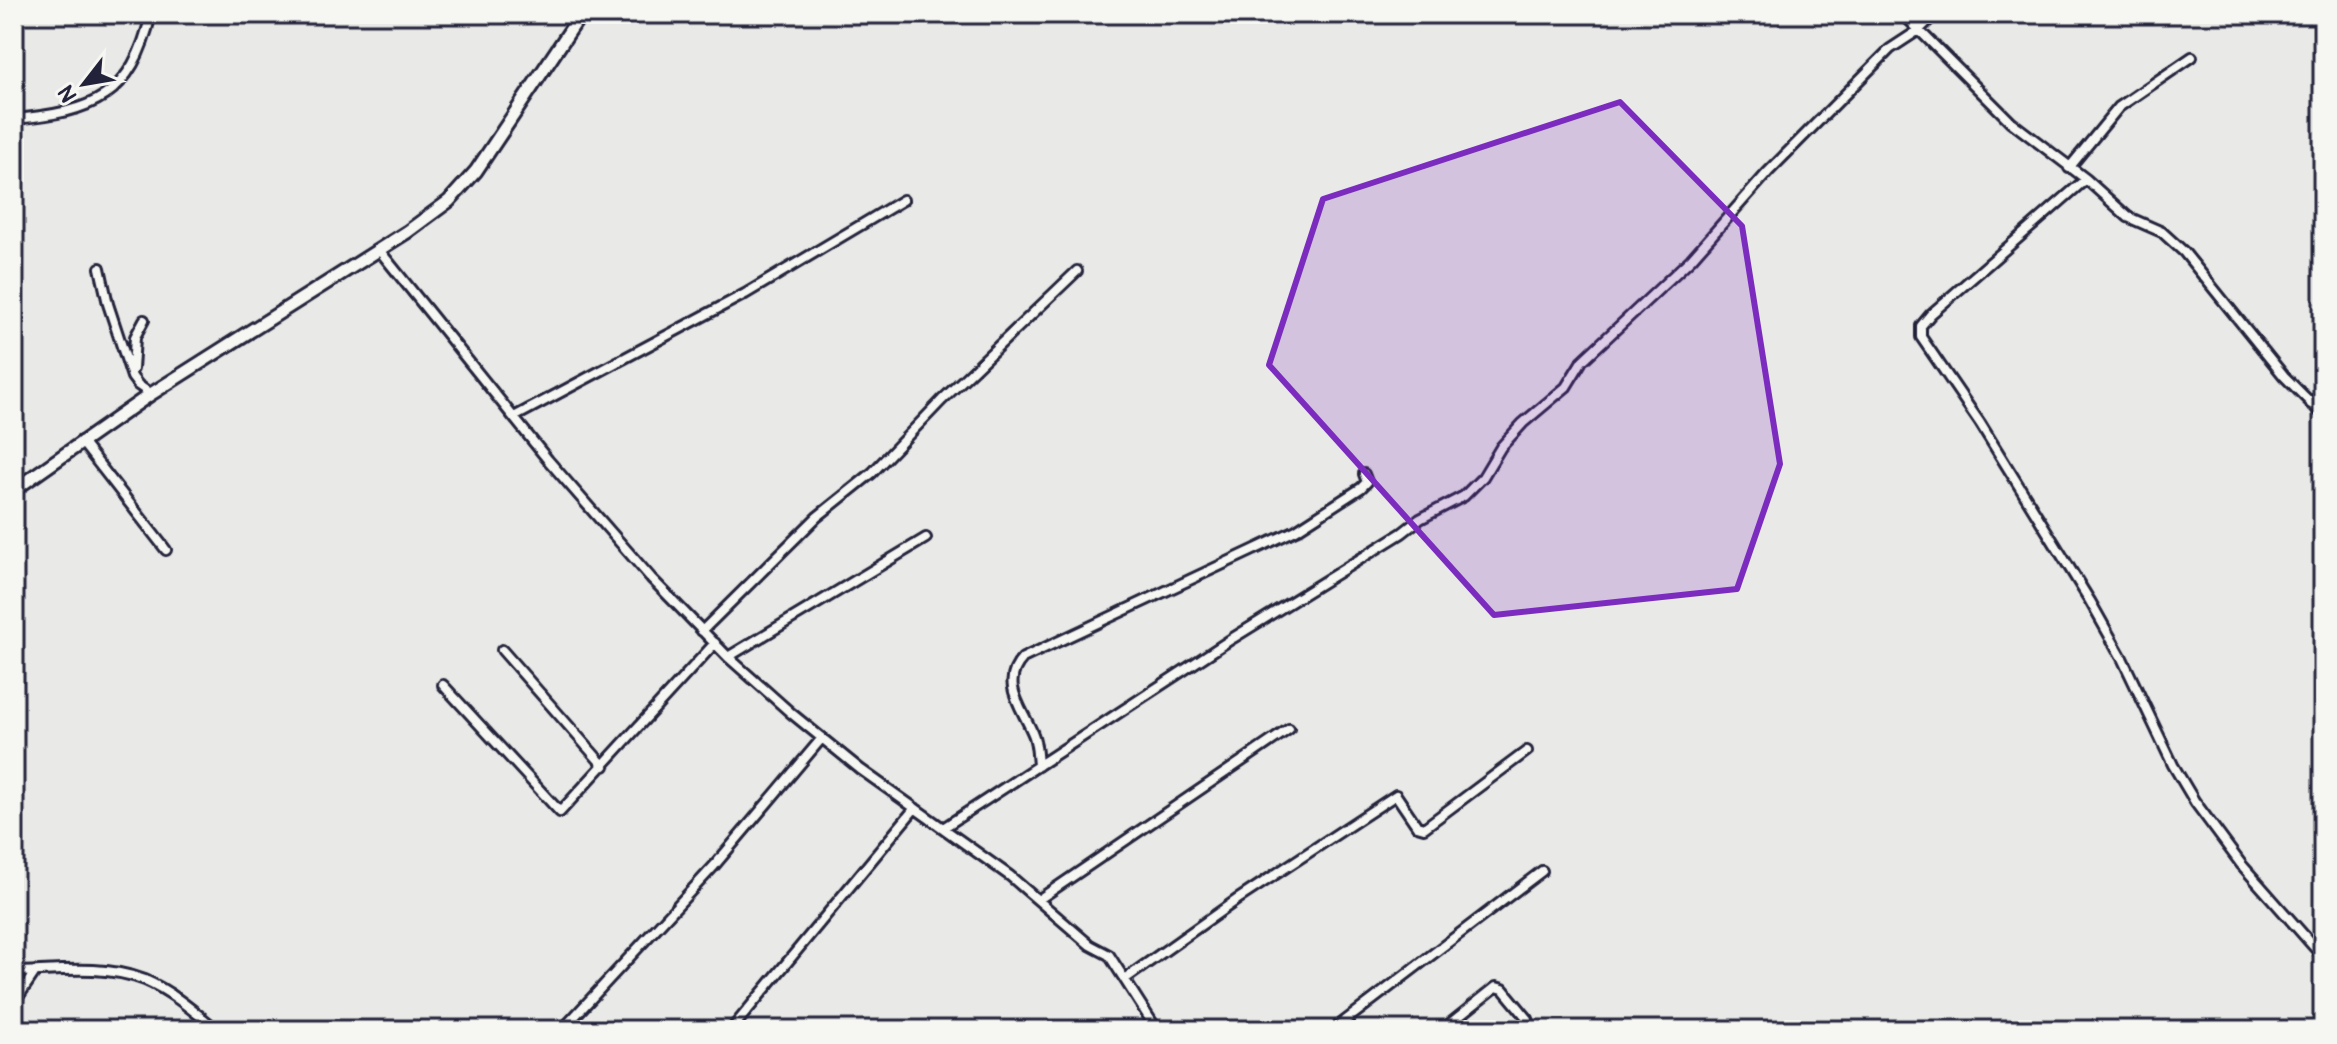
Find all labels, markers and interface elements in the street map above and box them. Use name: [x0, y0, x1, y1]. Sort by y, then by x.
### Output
north arrow: [44, 44, 124, 124]
text: N: [52, 80, 84, 107]

